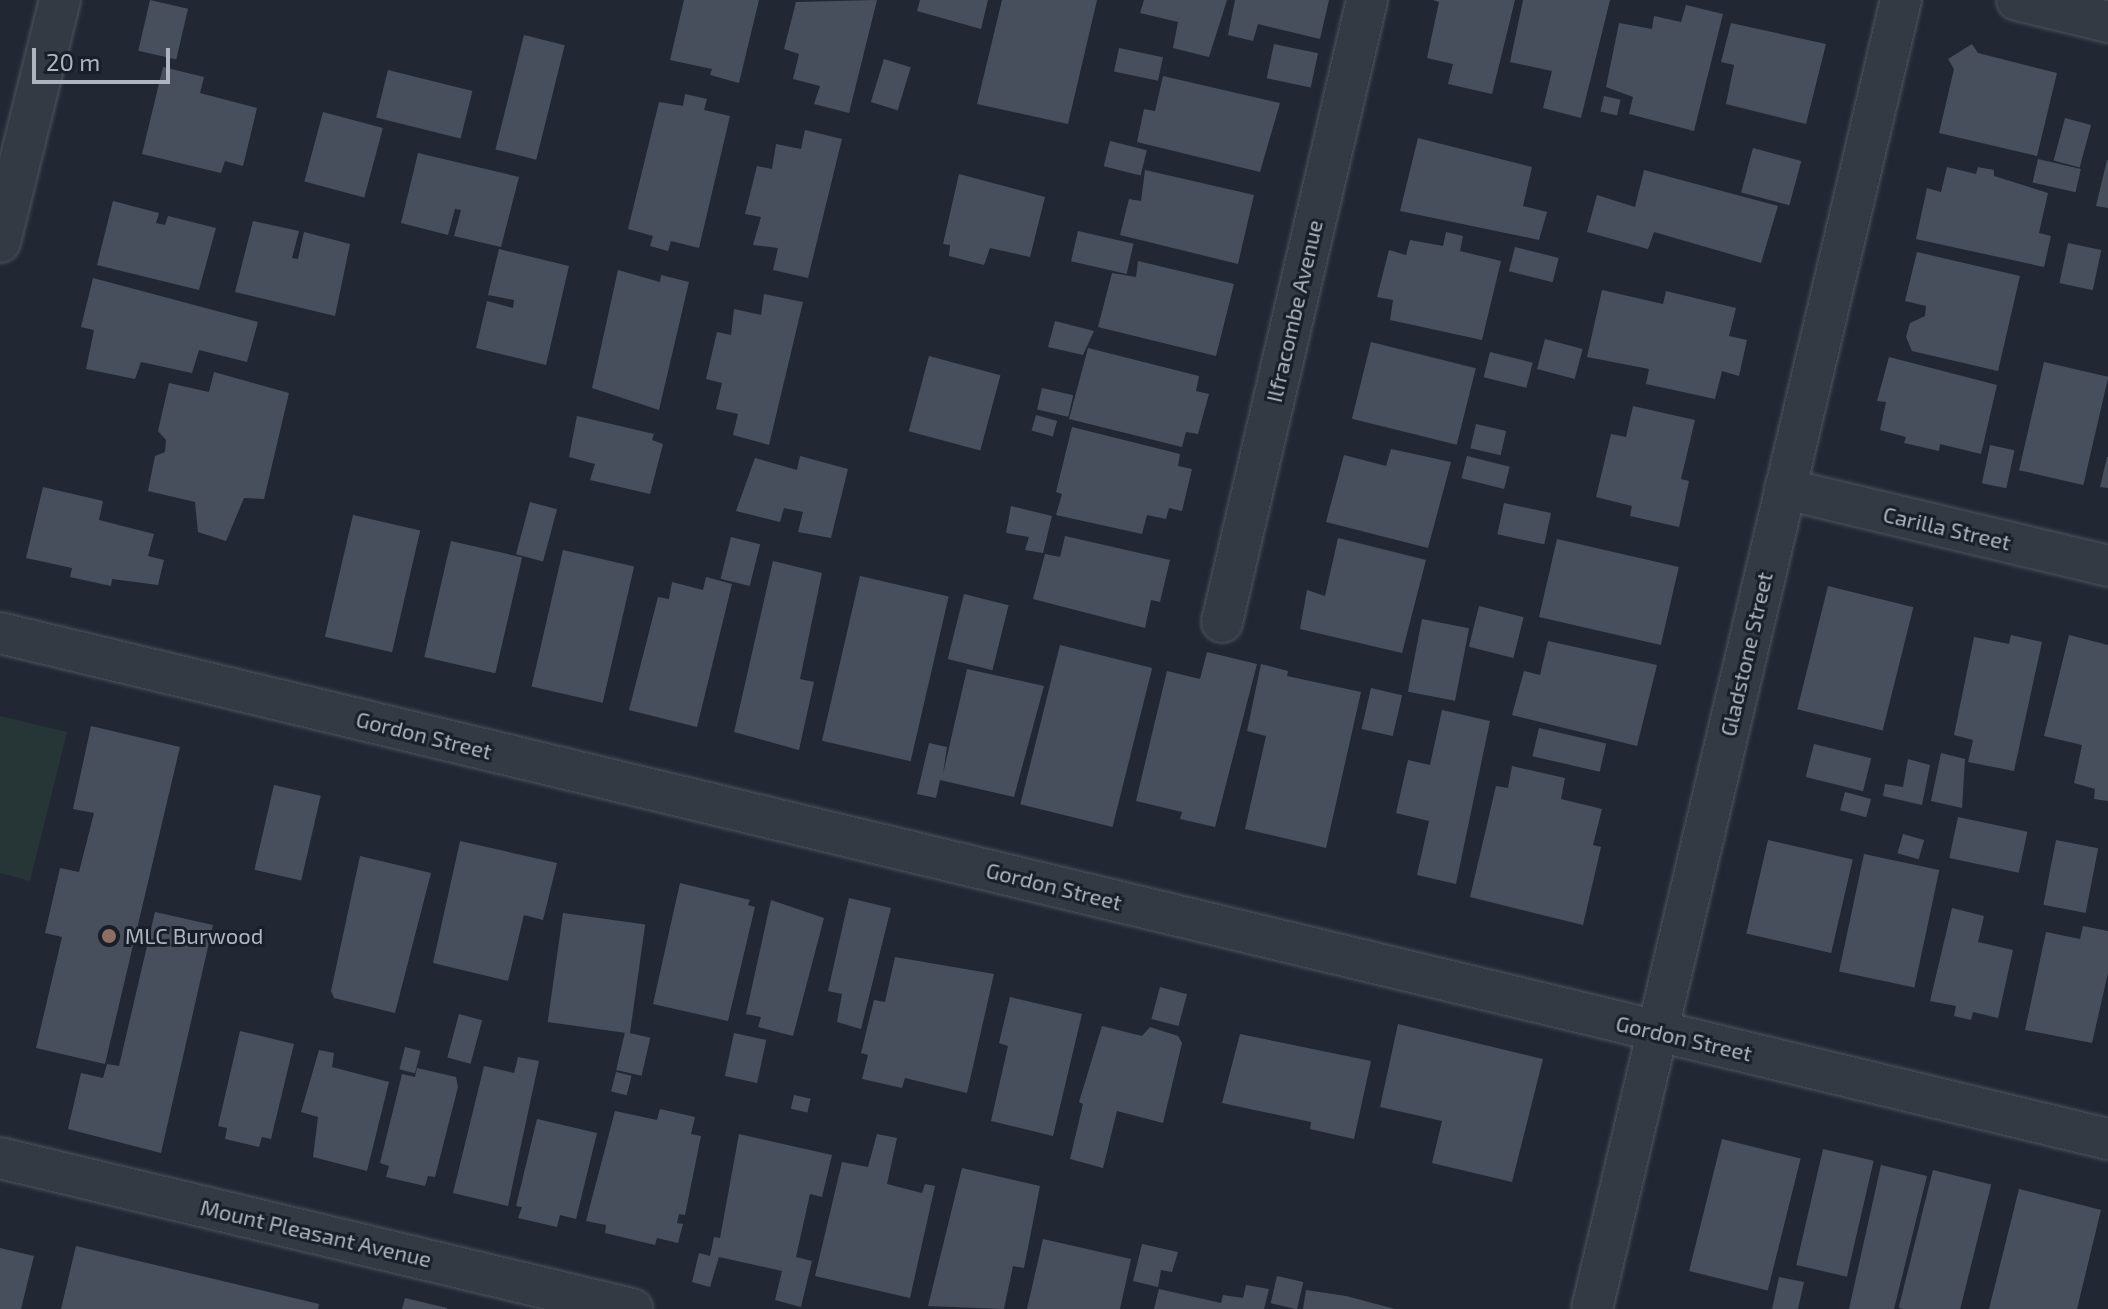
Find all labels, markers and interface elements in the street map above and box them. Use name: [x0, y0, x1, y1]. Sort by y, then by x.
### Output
scale bar: [36, 32, 174, 82]
text: 20 m: [46, 47, 100, 76]
street label: Ilfracombe Avenue: [1260, 217, 1328, 405]
street label: Carilla Street: [1881, 501, 2013, 555]
street label: Gladstone Street: [1714, 569, 1778, 739]
street label: Gordon Street: [353, 705, 495, 765]
street label: Gordon Street: [983, 856, 1125, 916]
place label: MLC Burwood: [125, 923, 263, 949]
marker: MLC Burwood: [100, 927, 118, 945]
street label: Gordon Street: [1613, 1010, 1755, 1066]
street label: Mount Pleasant Avenue: [198, 1193, 434, 1273]

